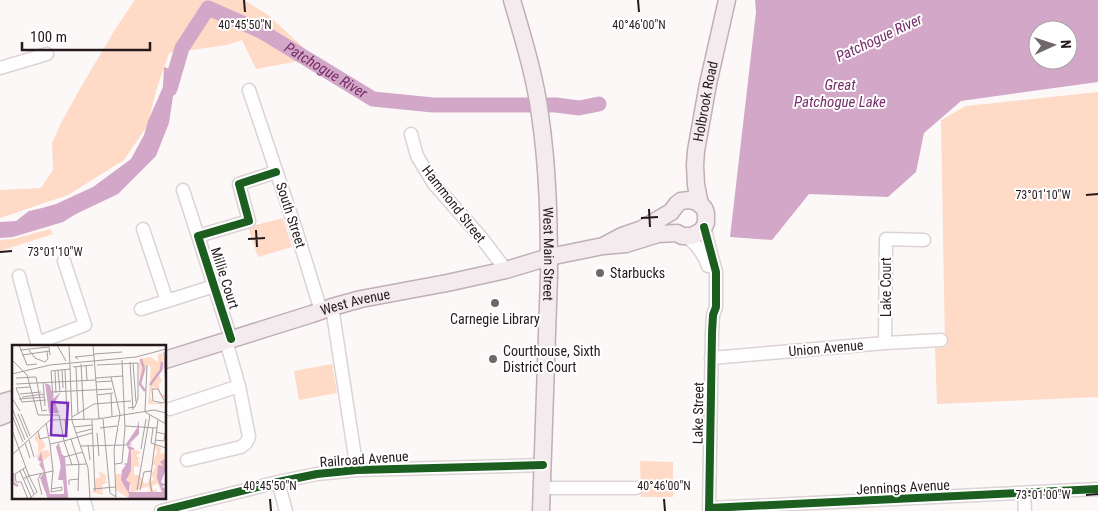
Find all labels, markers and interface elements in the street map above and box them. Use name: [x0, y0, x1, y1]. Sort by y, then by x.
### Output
water label: Patchogue River: [833, 10, 926, 66]
text: 40°45'50"N: [218, 18, 272, 32]
text: 40°46'00"N: [612, 18, 666, 32]
scale bar: [22, 20, 150, 52]
north arrow: [1028, 20, 1078, 70]
text: 100 m: [30, 28, 67, 46]
water label: Patchogue River: [281, 38, 371, 103]
text: N: [1058, 40, 1074, 49]
street label: Holbrook Road: [690, 59, 721, 143]
water label: Great Patchogue Lake: [794, 76, 886, 111]
street label: Hammond Street: [419, 162, 489, 246]
street label: South Street: [273, 180, 309, 250]
text: 73°01'10"W: [1015, 188, 1071, 202]
street label: West Main Street: [540, 207, 557, 301]
text: 73°01'10"W: [27, 245, 83, 259]
street label: Millie Court: [208, 245, 242, 311]
street label: Lake Court: [878, 257, 894, 317]
place label: Starbucks: [610, 265, 665, 281]
marker: Starbucks: [594, 267, 606, 279]
street label: West Avenue: [318, 286, 392, 318]
marker: Carnegie Library: [489, 297, 501, 309]
place label: Carnegie Library: [450, 311, 540, 327]
street label: Union Avenue: [788, 337, 865, 359]
place label: Courthouse, Sixth District Court: [503, 343, 600, 375]
inset map: [12, 345, 166, 498]
marker: Courthouse, Sixth District Court: [487, 353, 499, 365]
street label: Lake Street: [689, 382, 707, 444]
street label: Railroad Avenue: [319, 448, 409, 470]
street label: Jennings Avenue: [856, 477, 951, 497]
text: 40°45'50"N: [243, 479, 297, 493]
text: 40°46'00"N: [637, 479, 691, 493]
text: 73°01'00"W: [1015, 488, 1071, 502]

